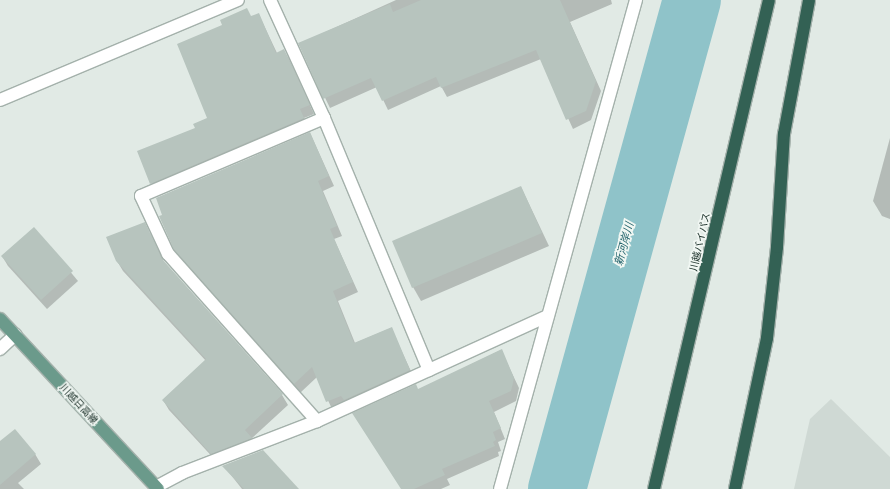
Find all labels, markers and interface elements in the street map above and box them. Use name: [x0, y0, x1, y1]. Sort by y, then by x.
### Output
street label: 川越バイパス: [687, 211, 713, 273]
water label: 新河岸川: [612, 221, 636, 267]
street label: 川越日高線: [58, 382, 100, 426]

